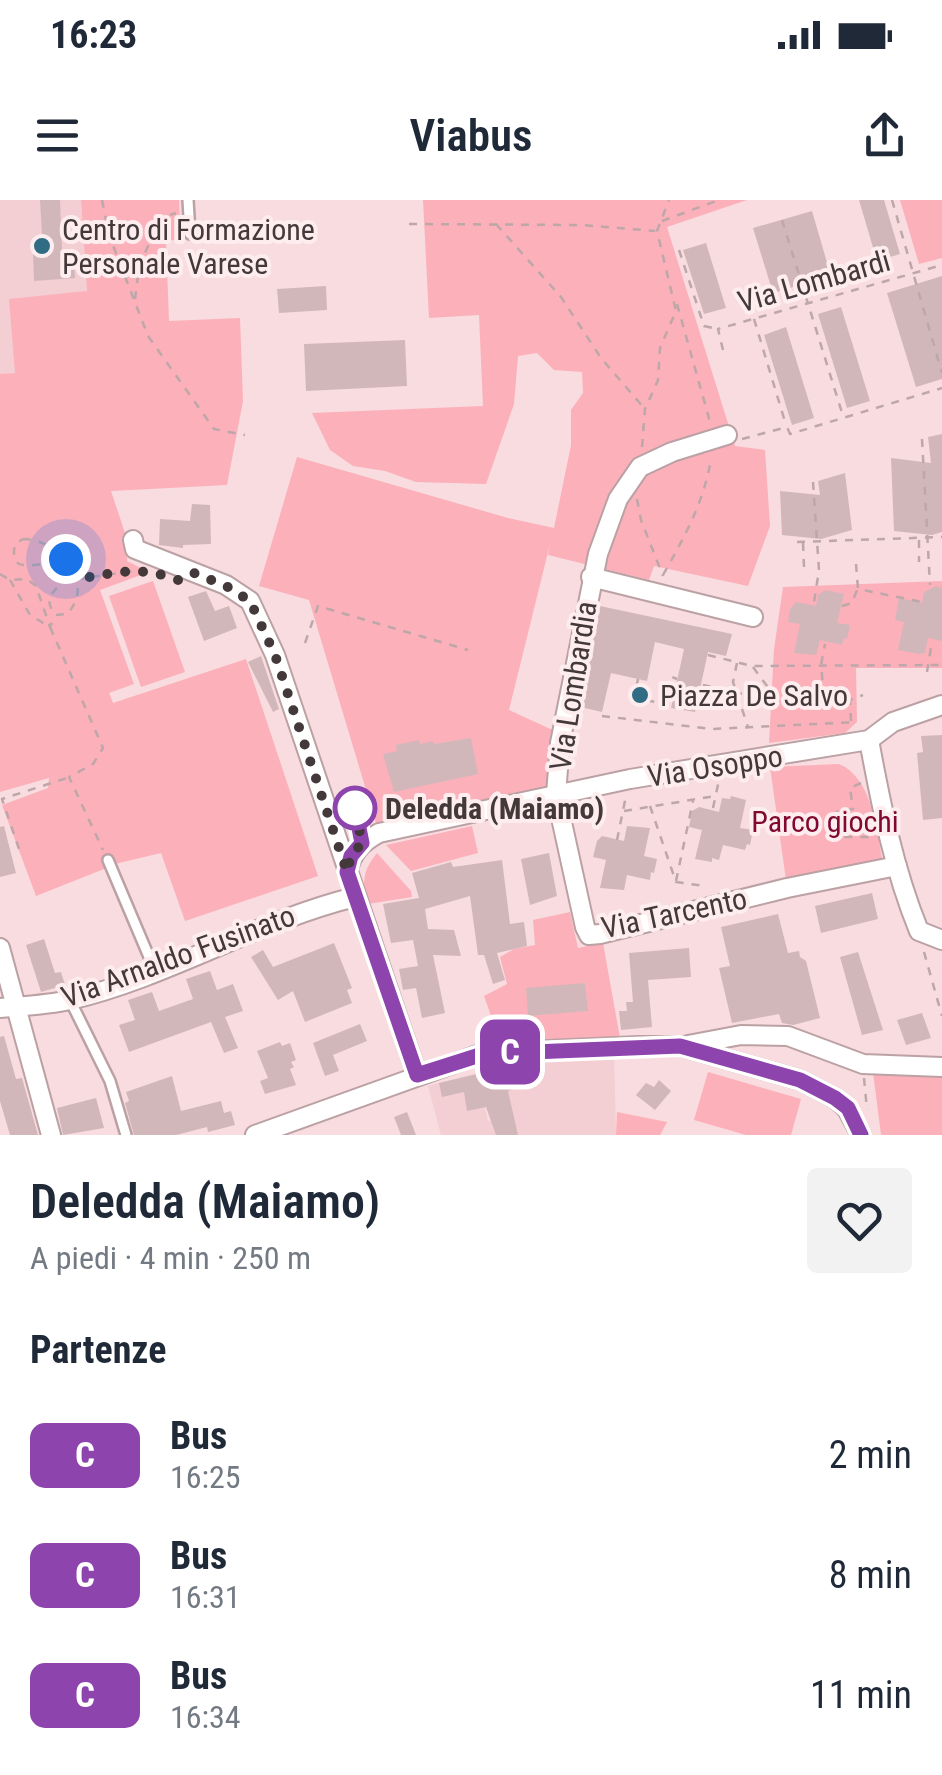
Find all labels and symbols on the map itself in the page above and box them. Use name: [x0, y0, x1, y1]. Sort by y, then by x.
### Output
place label: Centro di Formazione Personale Varese: [62, 212, 315, 281]
marker: Centro di Formazione Personale Varese: [31, 235, 53, 257]
street label: Via Lombardi: [734, 243, 894, 319]
your location: [41, 534, 91, 584]
street label: Via Lombardia: [542, 599, 604, 773]
place label: Piazza De Salvo: [660, 678, 848, 713]
marker: Piazza De Salvo: [629, 684, 651, 706]
street label: Via Osoppo: [645, 738, 785, 794]
marker: Deledda (Maiamo): [334, 787, 376, 829]
place label: Deledda (Maiamo): [385, 791, 604, 826]
park label: Parco giochi: [751, 804, 899, 839]
street label: Via Tarcento: [598, 881, 750, 945]
street label: Via Arnaldo Fusinato: [57, 898, 299, 1014]
line badge: C: [478, 1020, 542, 1084]

